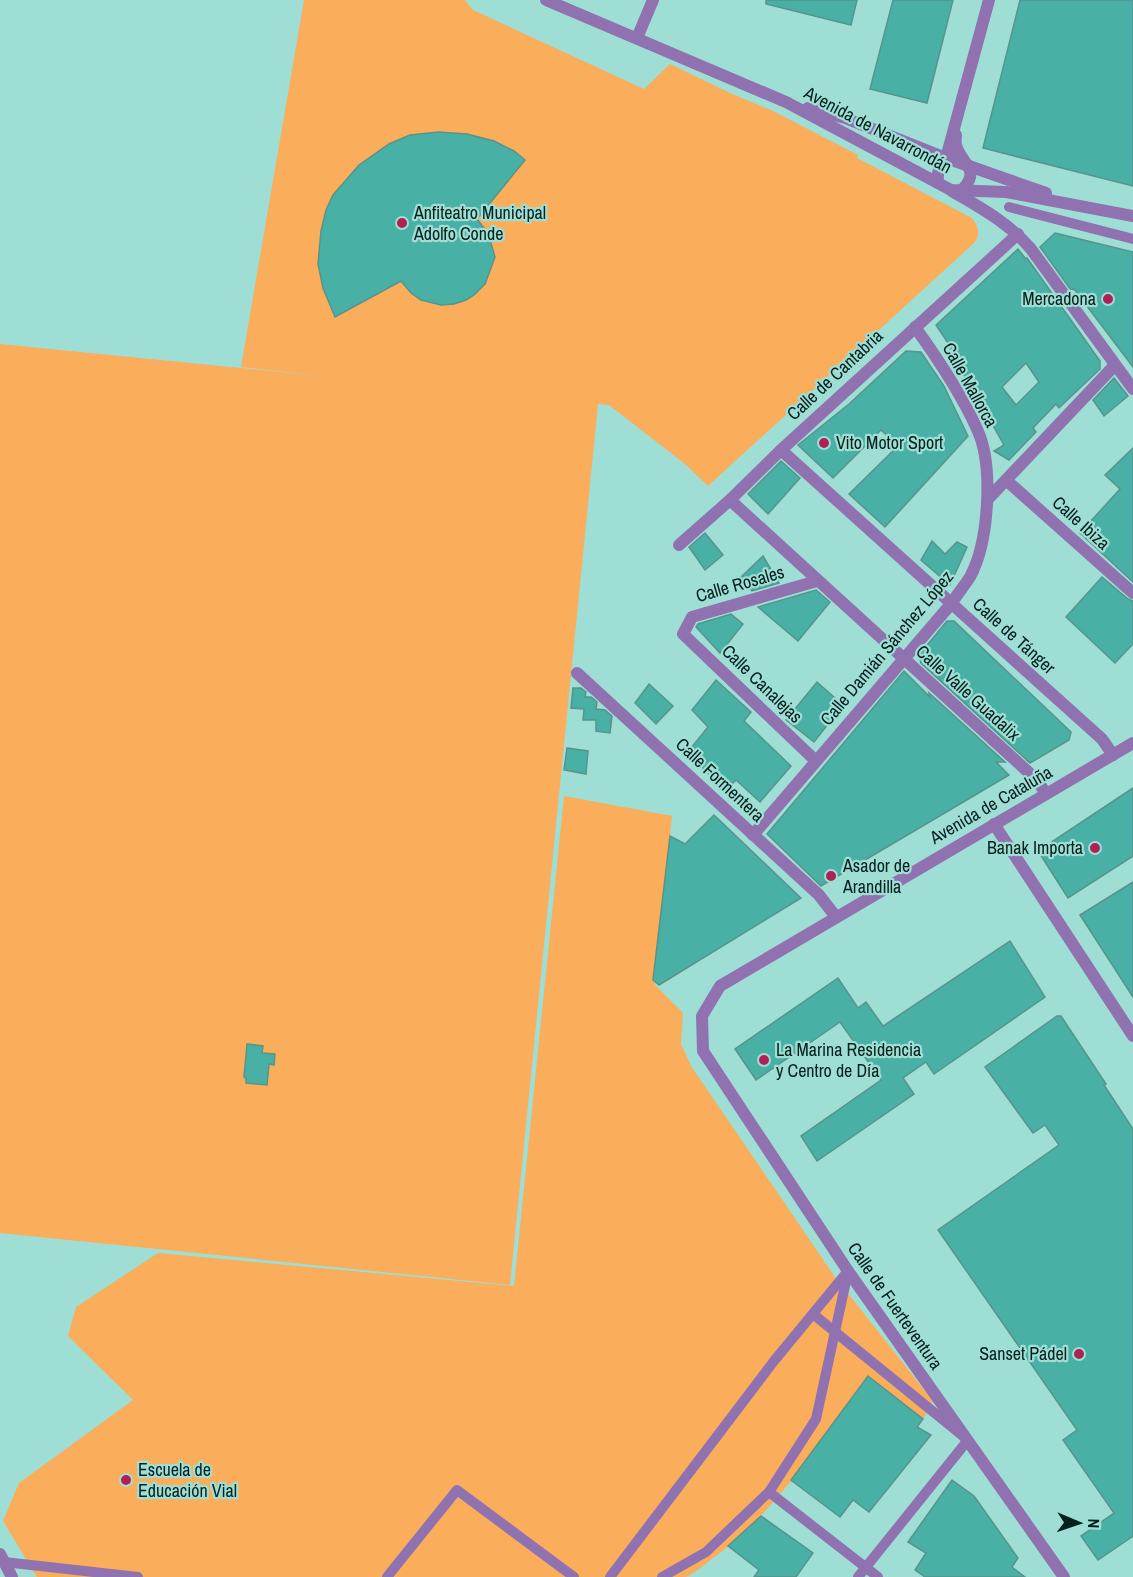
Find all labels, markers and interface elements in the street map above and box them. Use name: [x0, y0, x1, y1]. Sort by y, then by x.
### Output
street label: Avenida de Navarrondán: [799, 80, 956, 179]
place label: Anfiteatro Municipal Adolfo Conde: [413, 200, 546, 246]
marker: Anfiteatro Municipal Adolfo Conde: [395, 216, 409, 230]
place label: Mercadona: [1022, 286, 1096, 311]
marker: Mercadona: [1101, 292, 1115, 306]
street label: Calle de Cantabria: [781, 324, 888, 426]
street label: Calle Mallorca: [937, 338, 1004, 432]
place label: Vito Motor Sport: [836, 430, 943, 455]
marker: Vito Motor Sport: [817, 436, 831, 450]
street label: Calle Ibiza: [1047, 490, 1116, 555]
street label: Calle Rosales: [693, 559, 787, 608]
street label: Calle Damián Sánchez López: [814, 565, 959, 731]
street label: Calle de Tánger: [968, 592, 1061, 680]
street label: Calle Canalejas: [716, 639, 808, 729]
street label: Calle Valle Guadalix: [911, 639, 1026, 747]
street label: Calle Formentera: [670, 732, 770, 827]
street label: Avenida de Cataluña: [924, 759, 1057, 850]
place label: Banak Importa: [987, 835, 1083, 860]
marker: Banak Importa: [1088, 841, 1102, 855]
place label: Asador de Arandilla: [842, 853, 910, 899]
marker: Asador de Arandilla: [824, 869, 838, 883]
place label: La Marina Residencia y Centro de Día: [776, 1037, 921, 1083]
marker: La Marina Residencia y Centro de Día: [757, 1053, 771, 1067]
street label: Calle de Fuerteventura: [842, 1237, 949, 1374]
place label: Sanset Pádel: [979, 1341, 1067, 1366]
marker: Sanset Pádel: [1072, 1347, 1086, 1361]
place label: Escuela de Educación Vial: [138, 1457, 237, 1503]
marker: Escuela de Educación Vial: [119, 1473, 133, 1487]
north arrow: [1049, 1493, 1109, 1553]
text: N: [1083, 1518, 1105, 1529]

